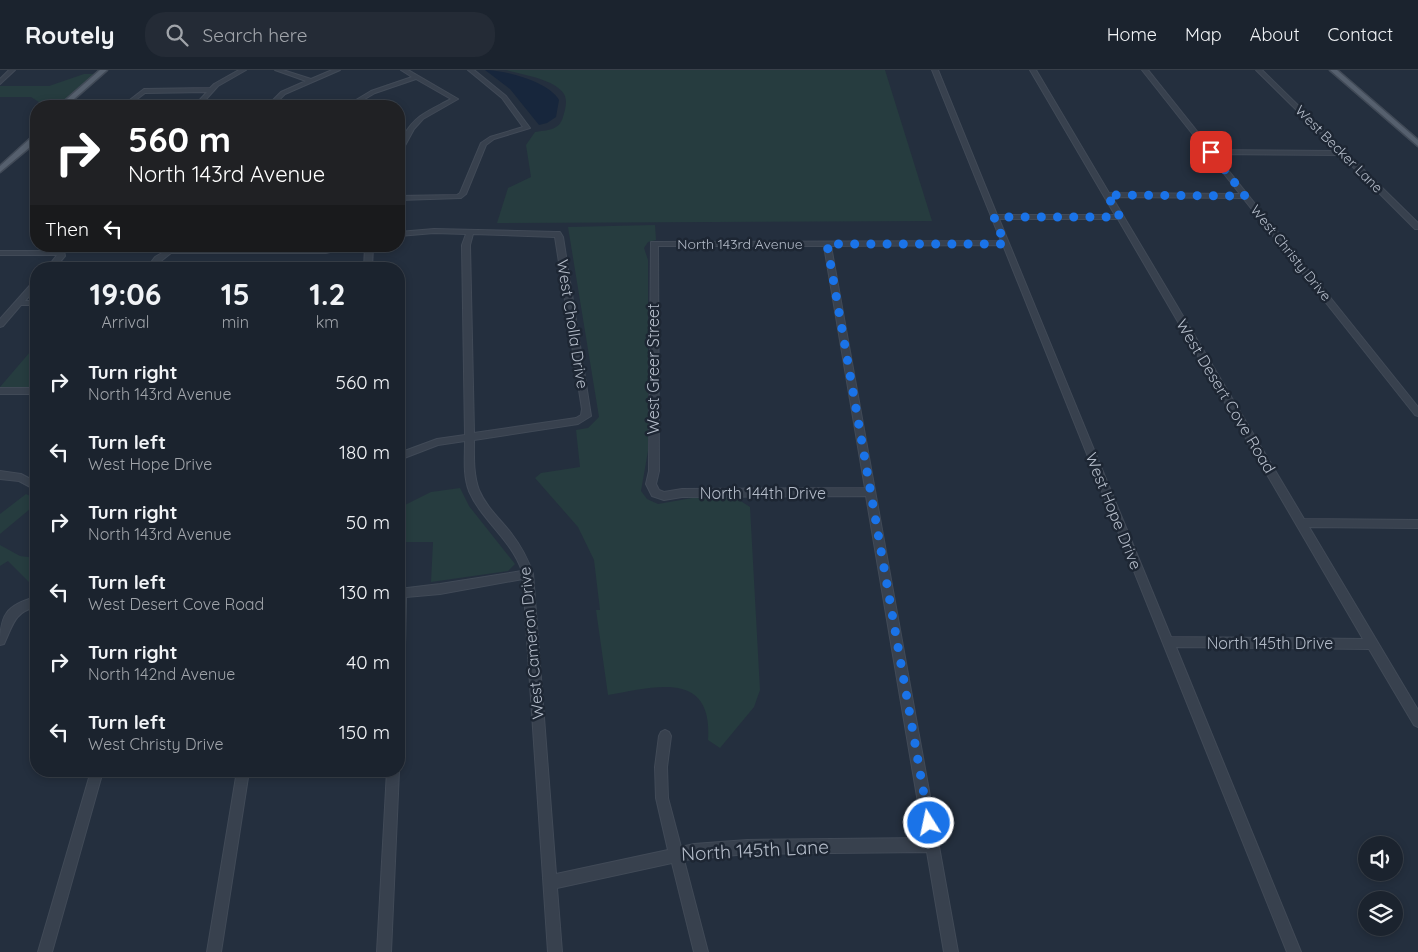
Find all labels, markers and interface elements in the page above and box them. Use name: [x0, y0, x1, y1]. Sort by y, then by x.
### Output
search box: [145, 12, 495, 57]
text: Routely: [25, 20, 115, 50]
icon: search: [163, 21, 191, 49]
text: Search here: [203, 23, 307, 47]
text: Home: [1107, 23, 1157, 46]
text: Map: [1185, 23, 1222, 46]
text: About: [1250, 23, 1300, 46]
text: Contact: [1328, 23, 1393, 46]
street label: West Becker Lane: [1291, 101, 1387, 197]
text: 560 m: [128, 117, 231, 161]
icon: right: [45, 120, 110, 185]
pin: [1190, 131, 1232, 173]
icon: arrive: [1197, 138, 1225, 166]
text: North 143rd Avenue: [128, 160, 325, 188]
street label: West Christy Drive: [1247, 201, 1335, 305]
icon: left: [99, 215, 127, 243]
text: Then: [45, 217, 89, 241]
street label: North 143rd Avenue: [677, 235, 803, 253]
street label: West Cholla Drive: [553, 258, 593, 390]
text: 19:06: [89, 275, 161, 313]
text: 15: [221, 275, 250, 313]
text: 1.2: [309, 275, 346, 313]
street label: West Greer Street: [643, 304, 663, 434]
text: Arrival: [101, 312, 149, 332]
text: min: [222, 312, 249, 332]
text: km: [316, 312, 339, 332]
street label: West Desert Cove Road: [1172, 315, 1280, 477]
text: Turn right: [88, 360, 177, 384]
icon: right: [45, 368, 73, 396]
text: 560 m: [336, 370, 390, 394]
text: North 143rd Avenue: [88, 384, 231, 404]
text: Turn left: [88, 430, 166, 454]
icon: left: [45, 438, 73, 466]
text: 180 m: [339, 440, 390, 464]
street label: West Hope Drive: [1081, 450, 1147, 572]
text: West Hope Drive: [88, 454, 212, 474]
street label: North 144th Drive: [700, 483, 826, 503]
text: Turn right: [88, 500, 177, 524]
icon: right: [45, 508, 73, 536]
text: 50 m: [346, 510, 390, 534]
text: North 143rd Avenue: [88, 524, 231, 544]
street label: West Cameron Drive: [514, 566, 548, 720]
text: Turn left: [88, 570, 166, 594]
icon: left: [45, 578, 73, 606]
text: 130 m: [339, 580, 390, 604]
text: West Desert Cove Road: [88, 594, 264, 614]
street label: North 145th Drive: [1207, 633, 1333, 653]
text: Turn right: [88, 640, 177, 664]
icon: right: [45, 648, 73, 676]
text: 40 m: [346, 650, 390, 674]
text: North 142nd Avenue: [88, 664, 235, 684]
text: Turn left: [88, 710, 166, 734]
icon: left: [45, 718, 73, 746]
text: 150 m: [339, 720, 390, 744]
text: West Christy Drive: [88, 734, 224, 754]
position arrow: [902, 796, 954, 848]
street label: North 145th Lane: [680, 834, 830, 866]
map controls: [1358, 836, 1403, 936]
button: sound: [1358, 836, 1403, 881]
button: layers: [1358, 891, 1403, 936]

